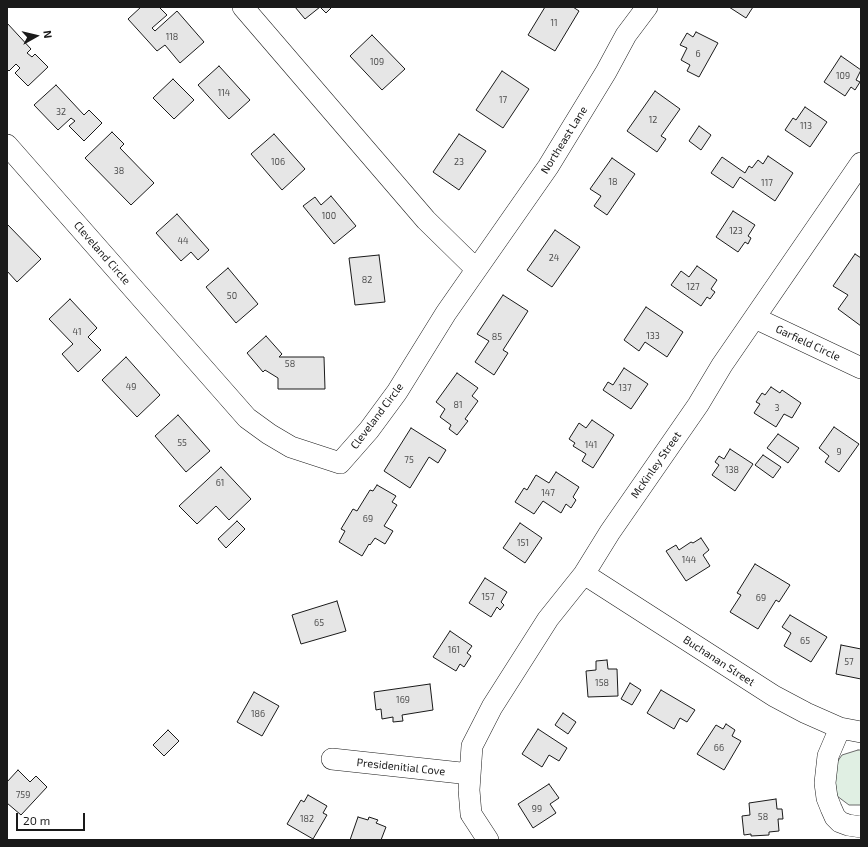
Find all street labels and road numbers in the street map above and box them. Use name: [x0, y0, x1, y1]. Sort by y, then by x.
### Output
street label: Northeast Lane: [538, 104, 590, 176]
street label: Cleveland Circle: [71, 219, 133, 287]
street label: Garfield Circle: [774, 322, 842, 364]
street label: Cleveland Circle: [348, 380, 406, 452]
street label: McKinley Street: [628, 429, 684, 501]
street label: Buchanan Street: [681, 633, 757, 689]
street label: Presidenitial Cove: [356, 756, 446, 778]

